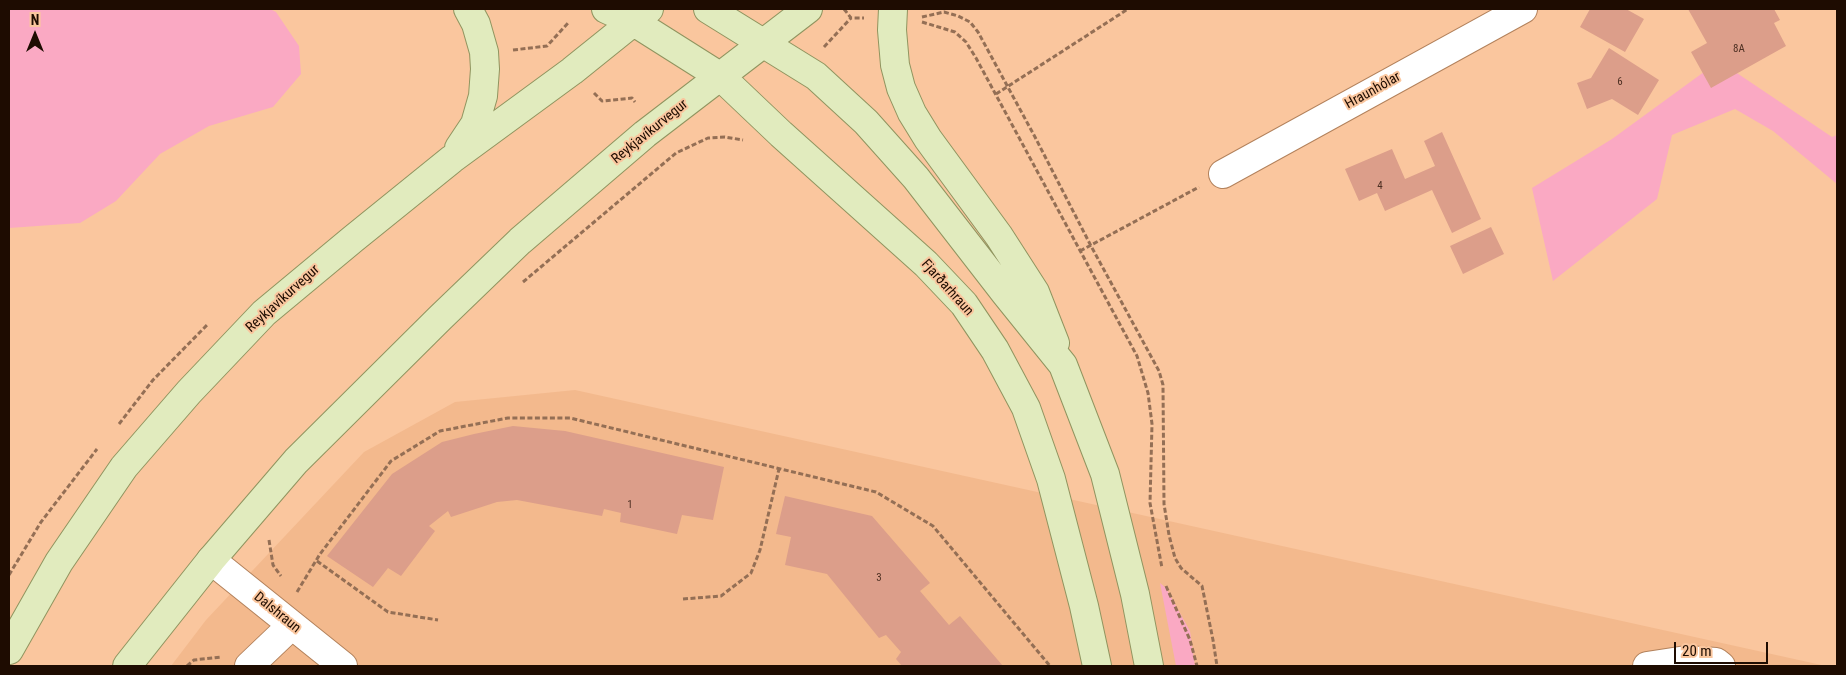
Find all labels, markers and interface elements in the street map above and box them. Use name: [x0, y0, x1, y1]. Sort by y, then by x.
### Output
north arrow: [10, 10, 60, 60]
text: N: [31, 12, 39, 28]
house number: 8A: [1733, 42, 1745, 56]
street label: Hraunhólar: [1342, 69, 1404, 113]
house number: 6: [1617, 75, 1623, 89]
street label: Reykjavíkurvegur: [609, 96, 691, 168]
house number: 4: [1377, 179, 1383, 193]
street label: Fjarðarhraun: [917, 256, 977, 320]
street label: Reykjavíkurvegur: [243, 262, 323, 336]
house number: 1: [627, 498, 633, 512]
house number: 3: [876, 571, 882, 585]
street label: Dalshraun: [250, 589, 304, 637]
scale bar: [1676, 632, 1770, 664]
text: 20 m: [1682, 642, 1712, 660]

